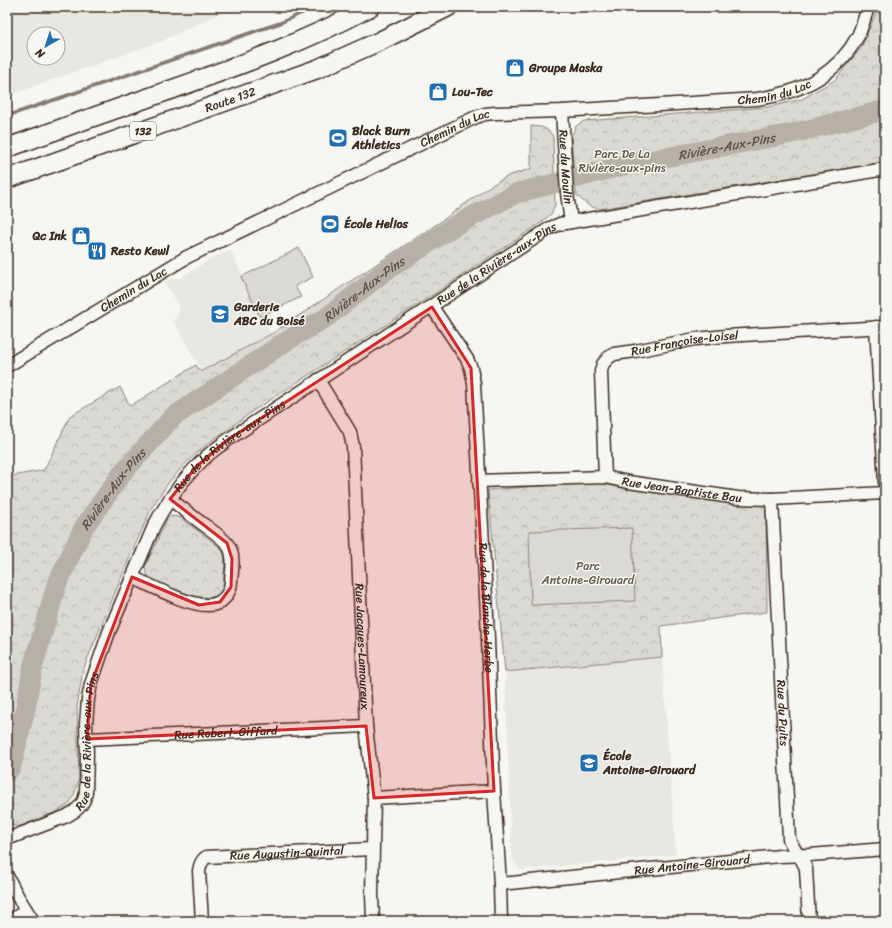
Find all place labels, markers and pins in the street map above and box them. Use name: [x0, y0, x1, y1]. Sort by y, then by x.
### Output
shop icon: Groupe Maska: [504, 57, 526, 79]
place label: Groupe Maska: [528, 57, 603, 79]
shop icon: Lou-Tec: [427, 81, 449, 103]
place label: Lou-Tec: [452, 81, 494, 103]
place label: Black Burn Athletics: [351, 120, 411, 156]
sports icon: Black Burn Athletics: [327, 127, 349, 149]
sports icon: École Helios: [319, 213, 341, 235]
place label: École Helios: [344, 213, 409, 235]
place label: Qc Ink: [32, 225, 68, 247]
shop icon: Qc Ink: [70, 225, 92, 247]
restaurant icon: Resto Kewl: [86, 240, 108, 262]
place label: Resto Kewl: [110, 240, 170, 262]
place label: Garderie ABC du Boisé: [233, 296, 306, 332]
school or university icon: Garderie ABC du Boisé: [209, 303, 231, 325]
place label: École Antoine-Girouard: [602, 745, 697, 781]
school or university icon: École Antoine-Girouard: [578, 752, 600, 774]

